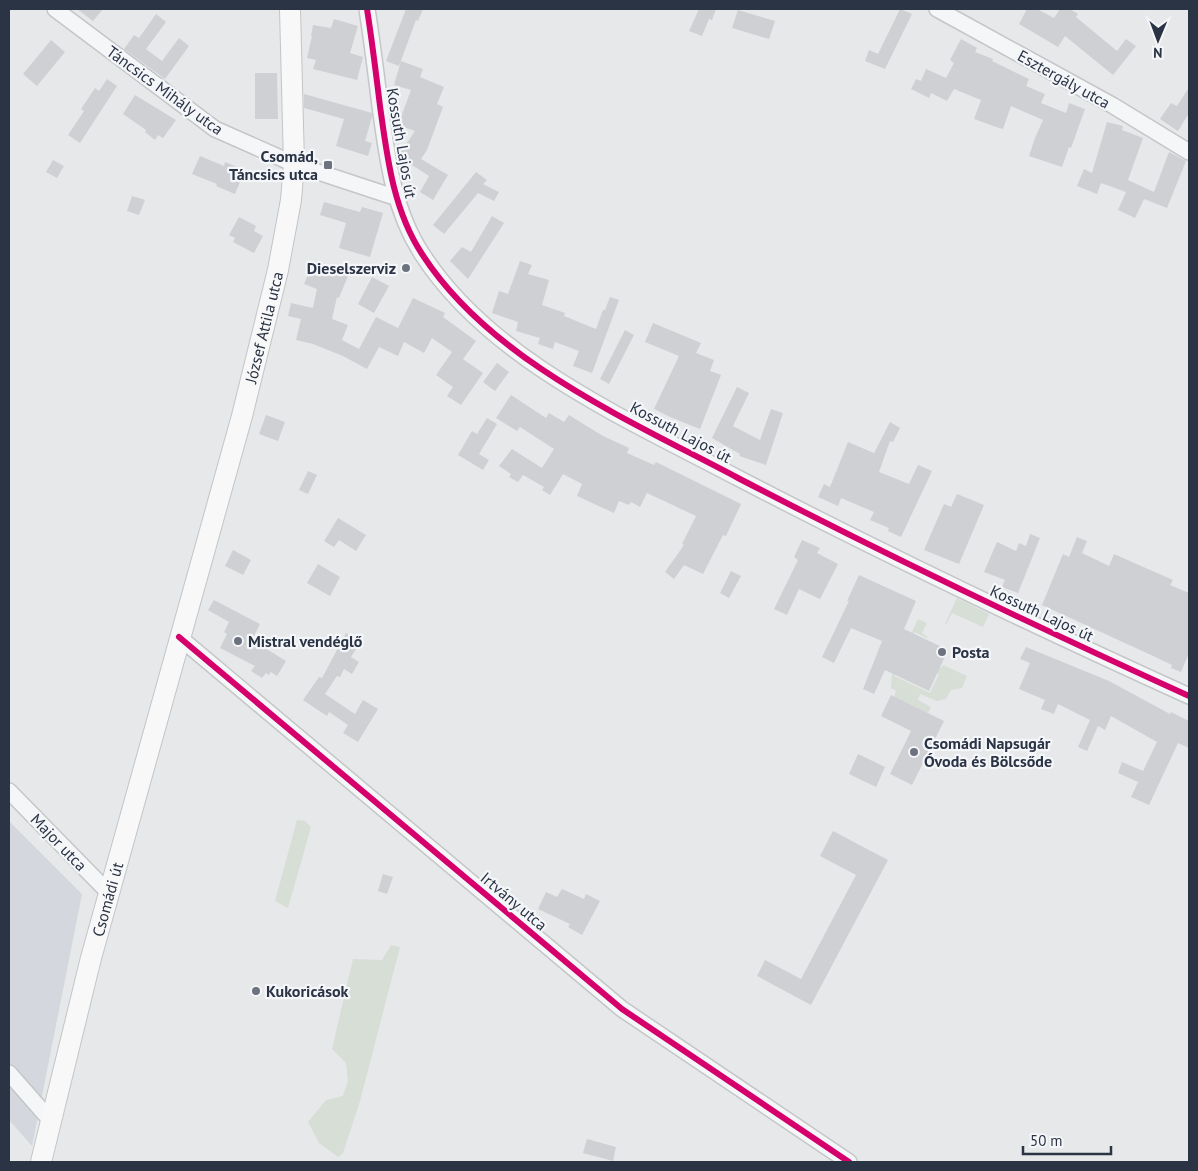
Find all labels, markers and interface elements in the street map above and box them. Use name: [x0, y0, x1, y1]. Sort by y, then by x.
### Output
north arrow: [1133, 15, 1183, 65]
street label: Táncsics Mihály utca: [103, 41, 227, 139]
text: N: [1153, 44, 1163, 62]
street label: Esztergály utca: [1014, 45, 1114, 113]
street label: Kossuth Lajos út: [382, 86, 422, 200]
place label: Csomád, Táncsics utca: [229, 146, 318, 184]
marker: Csomád, Táncsics utca: [322, 159, 334, 171]
place label: Dieselszerviz: [307, 258, 396, 278]
marker: Dieselszerviz: [400, 262, 412, 274]
street label: József Attila utca: [240, 270, 287, 386]
street label: Kossuth Lajos út: [627, 397, 736, 467]
street label: Kossuth Lajos út: [987, 580, 1097, 646]
place label: Mistral vendéglő: [248, 631, 363, 651]
marker: Mistral vendéglő: [232, 635, 244, 647]
place label: Posta: [952, 642, 990, 662]
marker: Posta: [936, 646, 948, 658]
place label: Csomádi Napsugár Óvoda és Bölcsőde: [924, 733, 1052, 771]
marker: Csomádi Napsugár Óvoda és Bölcsőde: [908, 746, 920, 758]
street label: Major utca: [27, 809, 91, 875]
street label: Csomádi út: [87, 859, 127, 939]
street label: Irtvány utca: [477, 867, 551, 935]
place label: Kukoricások: [266, 981, 349, 1001]
marker: Kukoricások: [250, 985, 262, 997]
scale bar: [1023, 1124, 1110, 1156]
text: 50 m: [1030, 1131, 1063, 1150]

